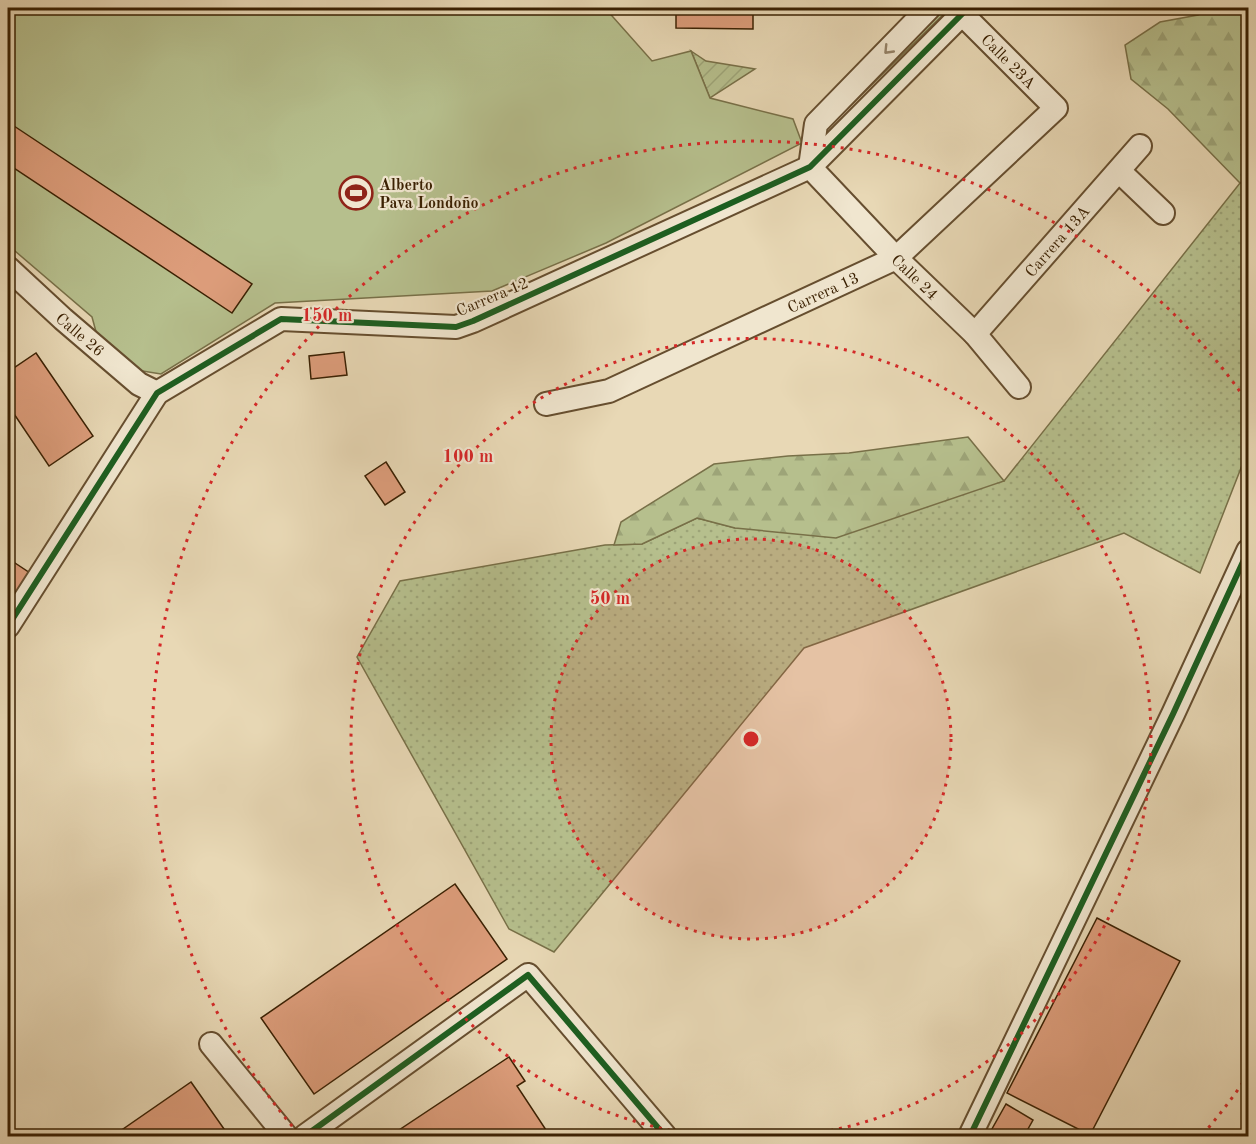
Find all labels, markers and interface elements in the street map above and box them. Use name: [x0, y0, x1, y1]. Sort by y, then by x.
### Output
street label: Calle 23A: [977, 32, 1038, 93]
one-way arrow: [885, 42, 896, 53]
sports icon: Alberto Pava Londoño: [338, 175, 374, 211]
place label: Alberto Pava Londoño: [379, 178, 479, 212]
street label: Carrera 13A: [1023, 203, 1094, 281]
street label: Calle 24: [888, 252, 940, 304]
street label: Carrera 13: [786, 270, 862, 317]
street label: Carrera 12: [454, 276, 531, 320]
text: 150 m: [302, 307, 352, 325]
street label: Calle 26: [52, 311, 106, 360]
text: 100 m: [443, 448, 493, 466]
text: 50 m: [590, 590, 630, 608]
centre of rings: [741, 729, 761, 749]

